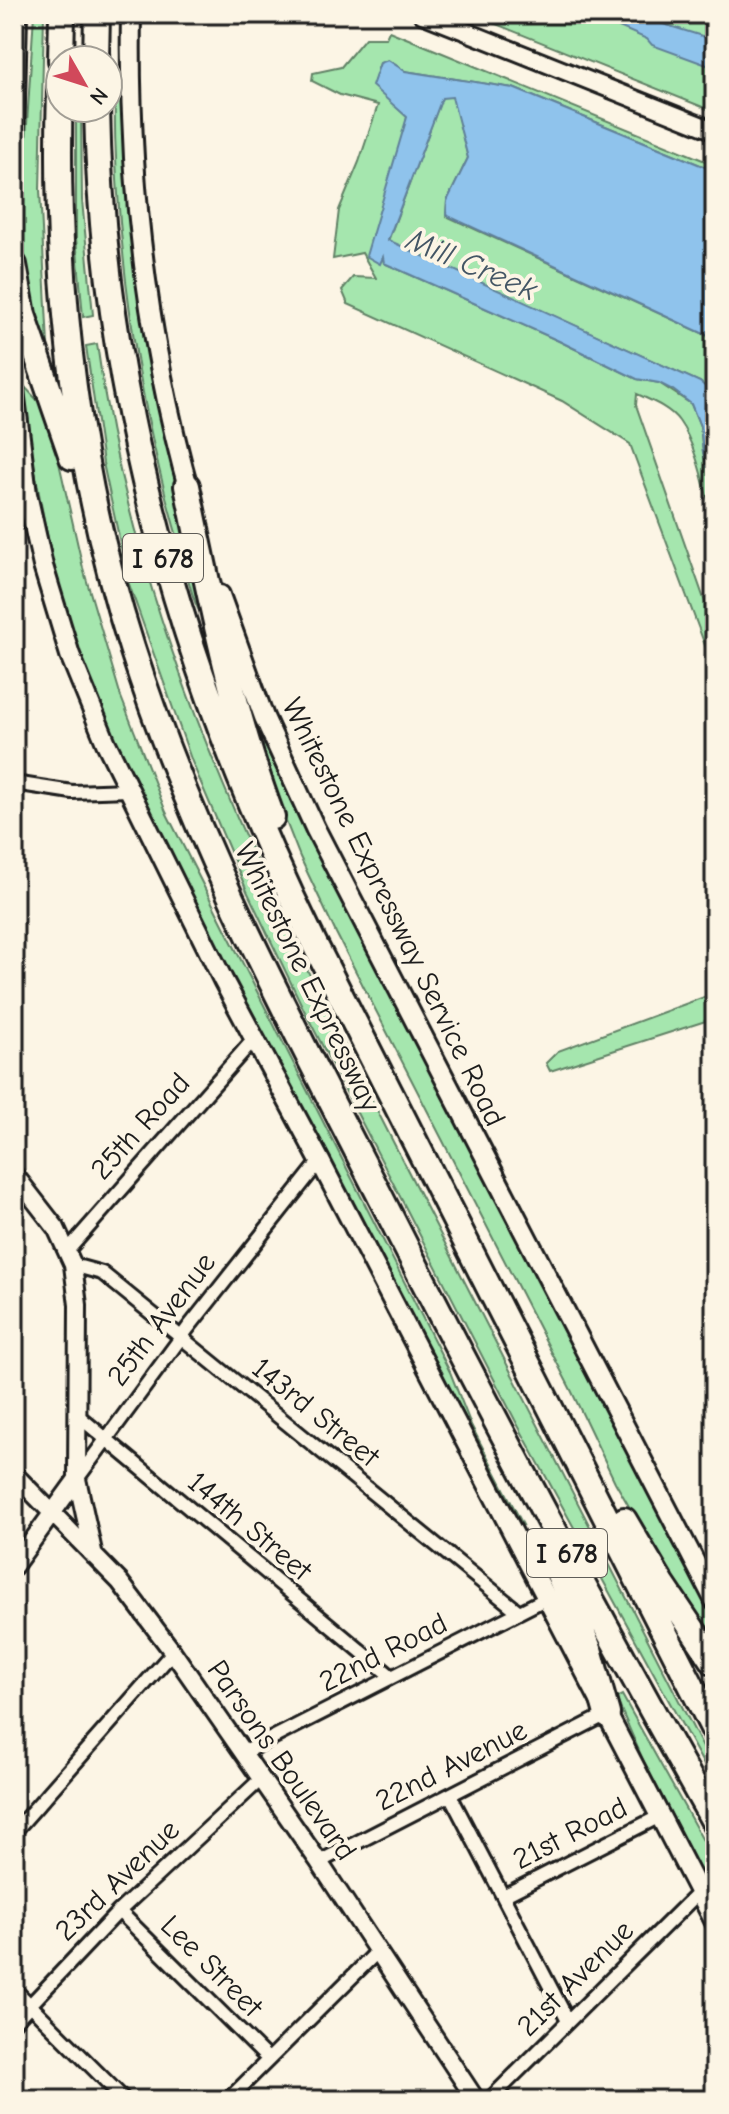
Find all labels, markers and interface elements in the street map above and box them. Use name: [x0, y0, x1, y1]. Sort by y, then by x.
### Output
north arrow: [44, 44, 124, 124]
text: N: [84, 82, 113, 110]
water label: Mill Creek: [400, 220, 543, 309]
road number: I 678: [123, 534, 203, 582]
street label: Whitestone Expressway Service Road: [274, 692, 514, 1132]
street label: Whitestone Expressway: [227, 836, 389, 1118]
street label: 25th Road: [83, 1066, 197, 1187]
street label: 25th Avenue: [100, 1246, 223, 1393]
street label: 143rd Street: [245, 1350, 387, 1475]
street label: 144th Street: [181, 1465, 320, 1589]
road number: I 678: [527, 1529, 607, 1577]
street label: 22nd Road: [314, 1605, 453, 1700]
street label: Parsons Boulevard: [200, 1654, 364, 1867]
street label: 22nd Avenue: [370, 1712, 533, 1819]
street label: 21st Road: [507, 1790, 633, 1877]
street label: 23rd Avenue: [48, 1812, 187, 1948]
street label: Lee Street: [153, 1908, 271, 2026]
street label: 21st Avenue: [510, 1913, 641, 2044]

